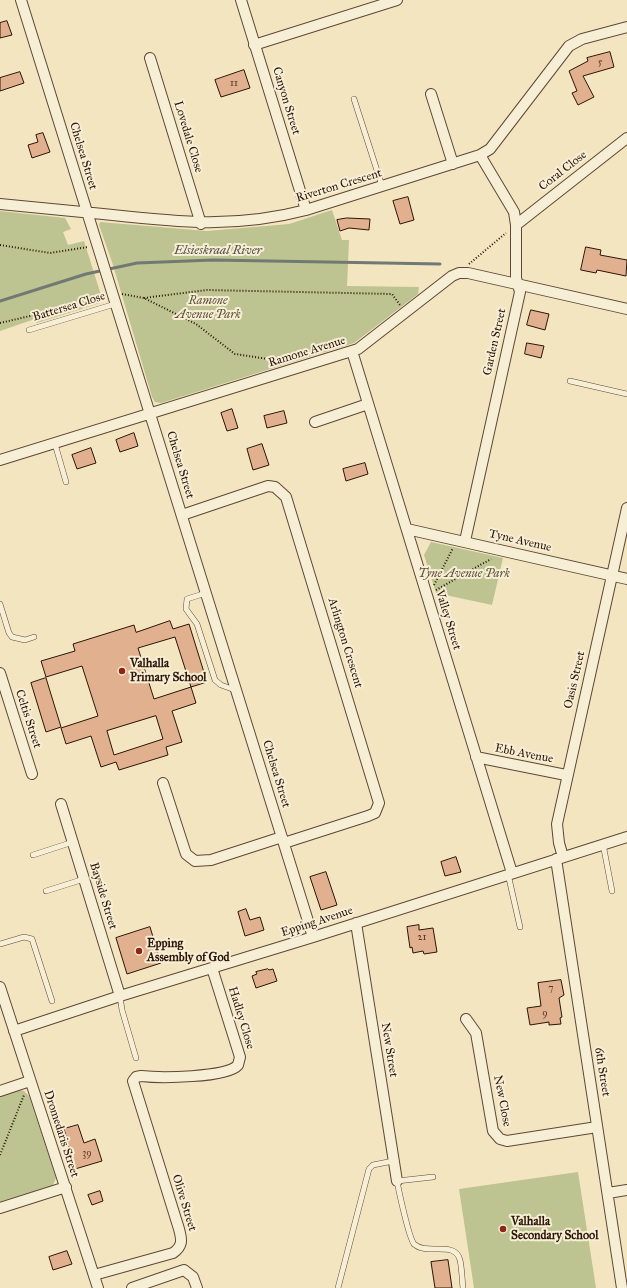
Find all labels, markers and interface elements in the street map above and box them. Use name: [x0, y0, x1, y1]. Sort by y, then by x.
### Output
house number: 5: [598, 57, 602, 69]
street label: Canyon Street: [269, 65, 303, 137]
house number: 11: [230, 78, 238, 90]
street label: Lovedale Close: [170, 99, 206, 175]
street label: Chelsea Street: [66, 120, 100, 192]
street label: Coral Close: [536, 148, 590, 194]
street label: Riverton Crescent: [294, 166, 384, 206]
water label: Elsieskraal River: [174, 243, 262, 259]
street label: Battersea Close: [31, 289, 107, 325]
park label: Ramone Avenue Park: [175, 294, 241, 322]
street label: Garden Street: [480, 307, 510, 377]
street label: Ramone Avenue: [267, 333, 347, 371]
street label: Chelsea Street: [163, 429, 197, 501]
street label: Tyne Avenue: [487, 527, 553, 555]
park label: Tyne Avenue Park: [418, 567, 510, 581]
street label: Valley Street: [432, 588, 464, 652]
street label: Arlington Crescent: [324, 596, 366, 690]
street label: Oasis Street: [561, 650, 589, 710]
place label: Valhalla Primary School: [130, 657, 207, 685]
marker: Valhalla Primary School: [117, 666, 127, 676]
street label: Celtis Street: [12, 688, 44, 750]
street label: Chelsea Street: [259, 738, 293, 810]
street label: Ebb Avenue: [494, 741, 554, 767]
street label: Bayside Street: [86, 861, 120, 931]
street label: Epping Avenue: [279, 904, 355, 940]
house number: 21: [418, 932, 426, 944]
place label: Epping Assembly of God: [147, 937, 230, 965]
marker: Epping Assembly of God: [134, 946, 144, 956]
house number: 7: [548, 983, 554, 995]
street label: Hadley Close: [225, 985, 257, 1051]
house number: 9: [542, 1008, 548, 1020]
street label: New Street: [378, 1022, 400, 1078]
street label: 6th Street: [591, 1046, 613, 1098]
street label: New Close: [490, 1074, 514, 1128]
street label: Dromedaris Street: [40, 1089, 82, 1179]
house number: 39: [82, 1148, 92, 1160]
street label: Olive Street: [169, 1173, 199, 1233]
place label: Valhalla Secondary School: [511, 1215, 598, 1243]
marker: Valhalla Secondary School: [498, 1224, 508, 1234]

